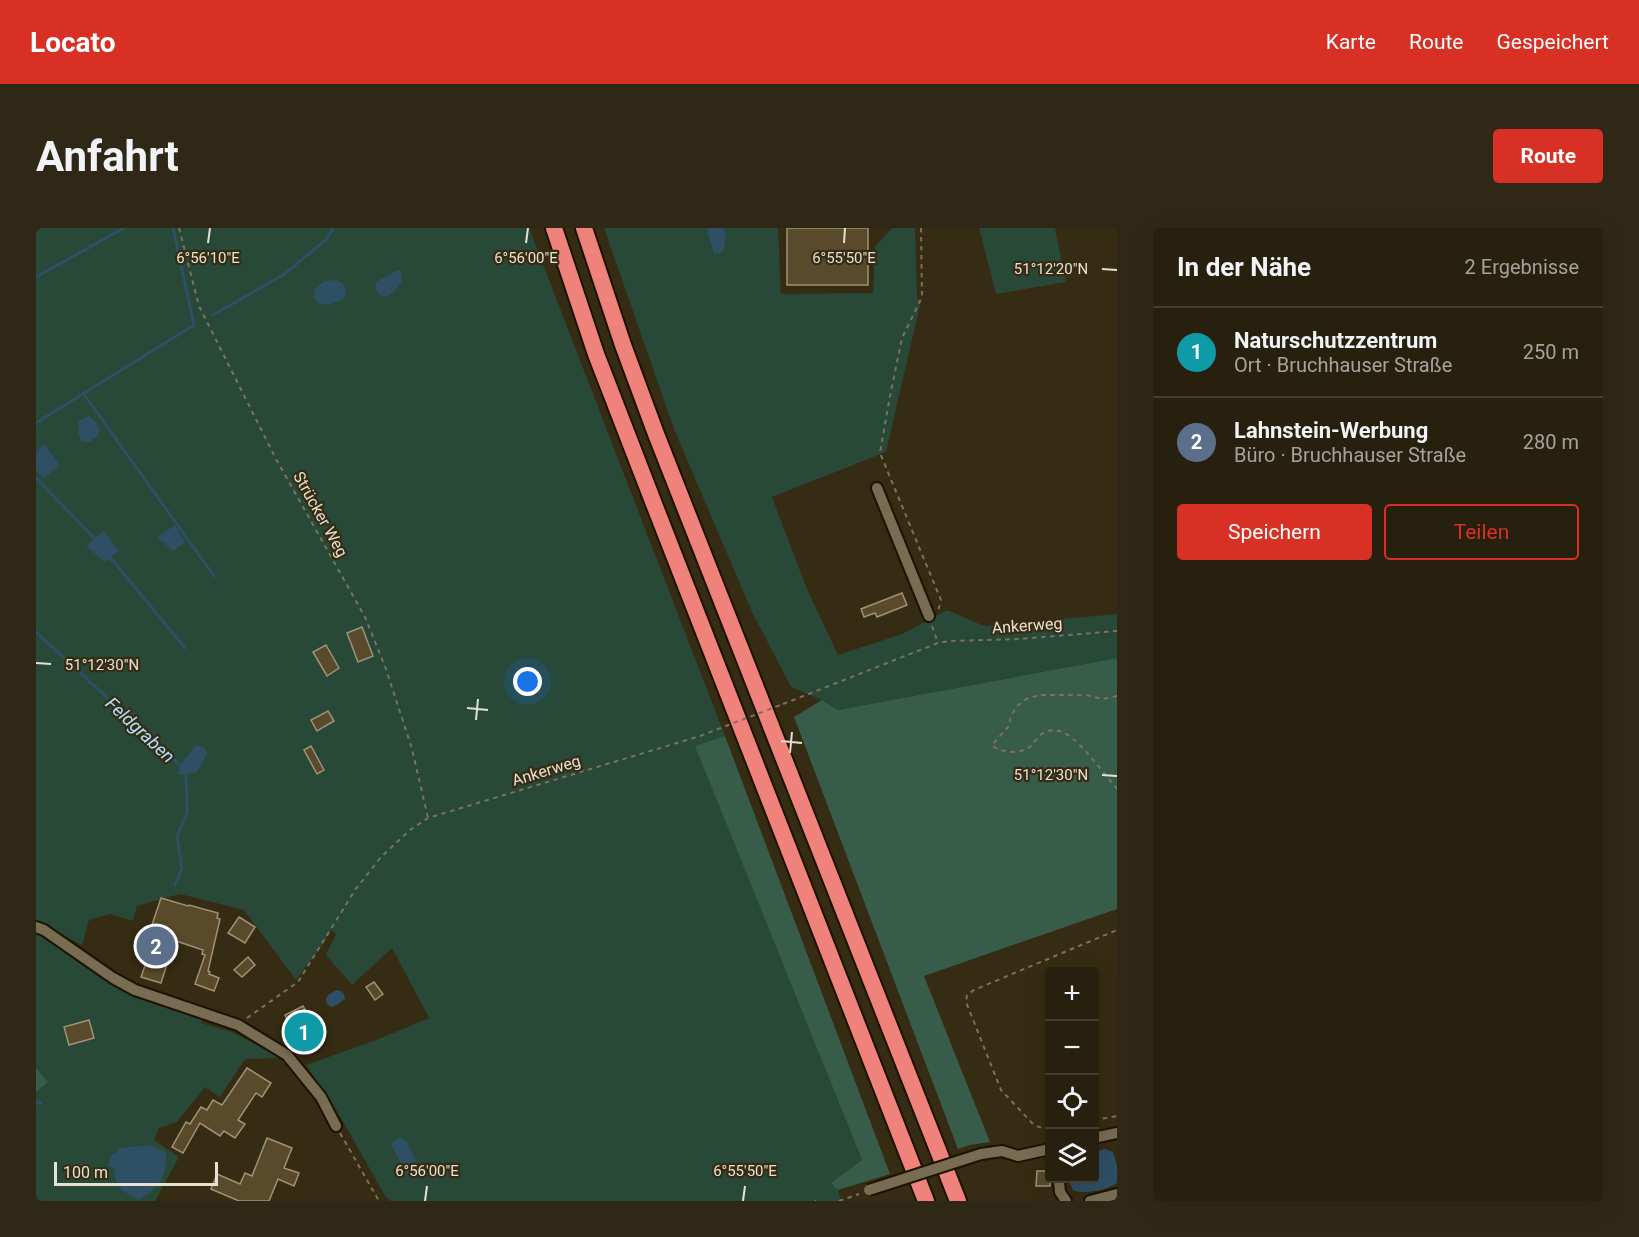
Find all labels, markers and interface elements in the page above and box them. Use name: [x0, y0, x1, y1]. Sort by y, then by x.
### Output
text: Locato: [30, 26, 115, 59]
text: Karte: [1326, 30, 1376, 54]
text: Route: [1409, 30, 1463, 54]
text: Gespeichert: [1496, 30, 1609, 54]
button: Route: [1493, 129, 1603, 183]
text: Anfahrt: [36, 132, 179, 181]
text: 6°56'10"E: [176, 249, 240, 267]
text: 6°56'00"E: [494, 249, 558, 267]
text: 6°55'50"E: [812, 249, 876, 267]
text: In der Nähe: [1177, 252, 1311, 282]
text: 2 Ergebnisse: [1465, 255, 1579, 279]
text: 51°12'20"N: [1014, 260, 1088, 278]
text: Naturschutzzentrum: [1234, 328, 1437, 353]
text: 1: [1191, 340, 1202, 364]
text: 250 m: [1523, 340, 1579, 364]
text: Ort · Bruchhauser Straße: [1234, 353, 1452, 377]
text: Lahnstein-Werbung: [1234, 418, 1428, 443]
text: 2: [1191, 430, 1202, 454]
text: 280 m: [1523, 430, 1579, 454]
text: Büro · Bruchhauser Straße: [1234, 443, 1466, 467]
street label: Strücker Weg: [289, 468, 352, 560]
button: Speichern: [1177, 504, 1372, 560]
button: Teilen: [1384, 504, 1579, 560]
street label: Ankerweg: [991, 614, 1063, 637]
text: 51°12'30"N: [65, 656, 139, 674]
your location: [513, 667, 542, 696]
water label: Feldgraben: [102, 692, 179, 767]
street label: Ankerweg: [510, 751, 583, 790]
text: 51°12'30"N: [1014, 766, 1088, 784]
pin: 2: [136, 924, 176, 968]
map controls: [1045, 967, 1099, 1183]
button: +: [1045, 967, 1099, 1021]
pin: 1: [284, 1010, 324, 1054]
button: −: [1045, 1021, 1099, 1075]
button: locate: [1045, 1075, 1099, 1129]
button: layers: [1045, 1129, 1099, 1183]
scale bar: [54, 1159, 218, 1186]
text: 6°56'00"E: [395, 1162, 459, 1180]
text: 6°55'50"E: [713, 1162, 777, 1180]
text: 100 m: [63, 1163, 108, 1182]

